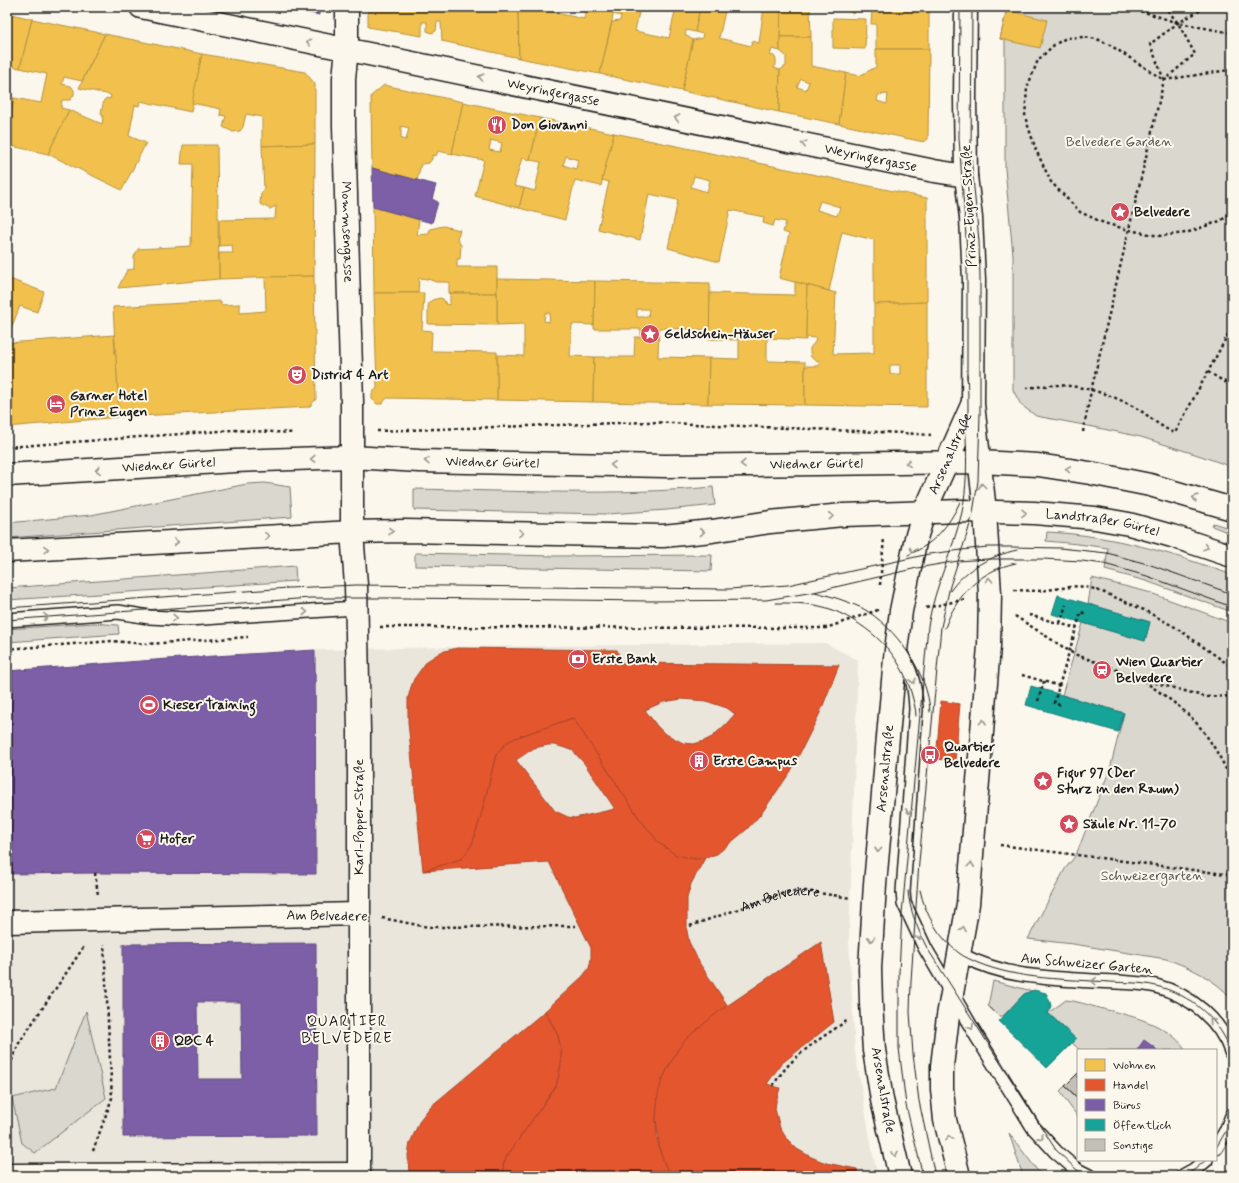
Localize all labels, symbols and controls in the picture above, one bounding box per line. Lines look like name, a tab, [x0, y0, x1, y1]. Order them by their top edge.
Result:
one-way arrow	[306, 38, 312, 46]
one-way arrow	[478, 74, 484, 82]
street label: Weyringergasse	[505, 74, 601, 111]
restaurant icon: Don Giovanni	[486, 114, 508, 136]
one-way arrow	[674, 114, 680, 122]
place label: Don Giovanni	[511, 116, 588, 134]
park label: Belvedere Garden	[1066, 133, 1172, 151]
one-way arrow	[801, 140, 808, 148]
street label: Weyringergasse	[823, 140, 918, 176]
street label: Prinz-Eugen-Straße	[957, 144, 981, 268]
street label: Mommsengasse	[337, 181, 358, 283]
place icon: Belvedere	[1109, 201, 1131, 223]
place label: Belvedere	[1134, 203, 1190, 221]
place icon: Geldschein-Häuser	[639, 323, 661, 345]
place label: Geldschein-Häuser	[664, 325, 776, 343]
theatre icon: District 4 Art	[286, 364, 308, 386]
place label: District 4 Art	[311, 366, 389, 384]
place label: Garner Hotel Prinz Eugen	[70, 387, 148, 422]
hotel icon: Garner Hotel Prinz Eugen	[45, 393, 67, 415]
street label: Arsenalstraße	[924, 410, 976, 497]
street label: Wiedner Gürtel	[122, 453, 216, 477]
street label: Wiedner Gürtel	[445, 453, 539, 472]
one-way arrow	[310, 454, 316, 463]
street label: Wiedner Gürtel	[769, 454, 863, 474]
one-way arrow	[424, 457, 430, 465]
one-way arrow	[905, 459, 911, 467]
one-way arrow	[740, 460, 746, 468]
one-way arrow	[610, 461, 616, 469]
one-way arrow	[95, 465, 101, 474]
one-way arrow	[1065, 465, 1071, 474]
one-way arrow	[978, 483, 987, 489]
one-way arrow	[1191, 494, 1198, 503]
street label: Landstraßer Gürtel	[1045, 505, 1161, 541]
one-way arrow	[1021, 508, 1027, 517]
one-way arrow	[828, 512, 834, 521]
one-way arrow	[388, 527, 394, 535]
one-way arrow	[699, 528, 705, 537]
one-way arrow	[518, 529, 524, 537]
one-way arrow	[264, 532, 270, 541]
one-way arrow	[173, 537, 179, 546]
one-way arrow	[1202, 542, 1209, 550]
one-way arrow	[43, 544, 49, 553]
one-way arrow	[910, 547, 918, 553]
one-way arrow	[985, 577, 994, 583]
one-way arrow	[302, 608, 308, 616]
one-way arrow	[43, 613, 49, 622]
one-way arrow	[172, 614, 178, 623]
bank icon: Erste Bank	[567, 648, 589, 670]
place label: Erste Bank	[592, 650, 657, 668]
place label: Wien Quartier Belvedere	[1115, 653, 1203, 687]
station icon: Wien Quartier Belvedere	[1091, 659, 1113, 681]
one-way arrow	[908, 678, 916, 684]
sports icon: Kieser Training	[138, 694, 160, 716]
place label: Kieser Training	[163, 696, 256, 717]
one-way arrow	[978, 719, 987, 725]
street label: Arsenalstraße	[872, 724, 898, 813]
place label: Quartier Belvedere	[944, 738, 1000, 772]
bus stop icon: Quartier Belvedere	[919, 744, 941, 766]
building icon: Erste Campus	[688, 750, 710, 772]
place label: Erste Campus	[713, 752, 798, 770]
street label: Karl-Popper-Straße	[350, 759, 368, 875]
place label: Figur 97 (Der Sturz in den Raum)	[1057, 764, 1179, 798]
place icon: Figur 97 (Der Sturz in den Raum)	[1032, 770, 1054, 792]
one-way arrow	[904, 808, 913, 814]
place icon: Säule Nr. 11-70	[1058, 813, 1080, 835]
place label: Säule Nr. 11-70	[1083, 815, 1177, 833]
supermarket icon: Hofer	[135, 828, 157, 850]
place label: Hofer	[160, 830, 195, 848]
one-way arrow	[873, 847, 882, 853]
one-way arrow	[966, 862, 975, 868]
park label: Schweizergarten	[1101, 867, 1203, 886]
street label: Am Belvedere	[738, 882, 821, 917]
street label: Am Belvedere	[286, 906, 368, 926]
one-way arrow	[958, 926, 967, 932]
one-way arrow	[914, 933, 922, 940]
one-way arrow	[867, 936, 876, 942]
street label: Am Schweizer Garten	[1020, 949, 1154, 979]
one-way arrow	[1091, 977, 1097, 985]
district label: QUARTIER BELVEDERE	[301, 1012, 393, 1049]
one-way arrow	[1210, 1018, 1217, 1025]
one-way arrow	[967, 1023, 974, 1030]
building icon: QBC 4	[149, 1030, 171, 1052]
place label: QBC 4	[174, 1032, 215, 1050]
street label: Arsenalstraße	[867, 1045, 899, 1135]
legend	[1077, 1049, 1217, 1161]
text: Wohnen	[1113, 1058, 1156, 1074]
text: Handel	[1113, 1078, 1148, 1094]
text: Büros	[1113, 1098, 1142, 1114]
text: Öffentlich	[1113, 1118, 1172, 1134]
one-way arrow	[1037, 1132, 1044, 1140]
one-way arrow	[946, 1135, 954, 1141]
text: Sonstige	[1113, 1138, 1153, 1154]
one-way arrow	[890, 1150, 898, 1157]

